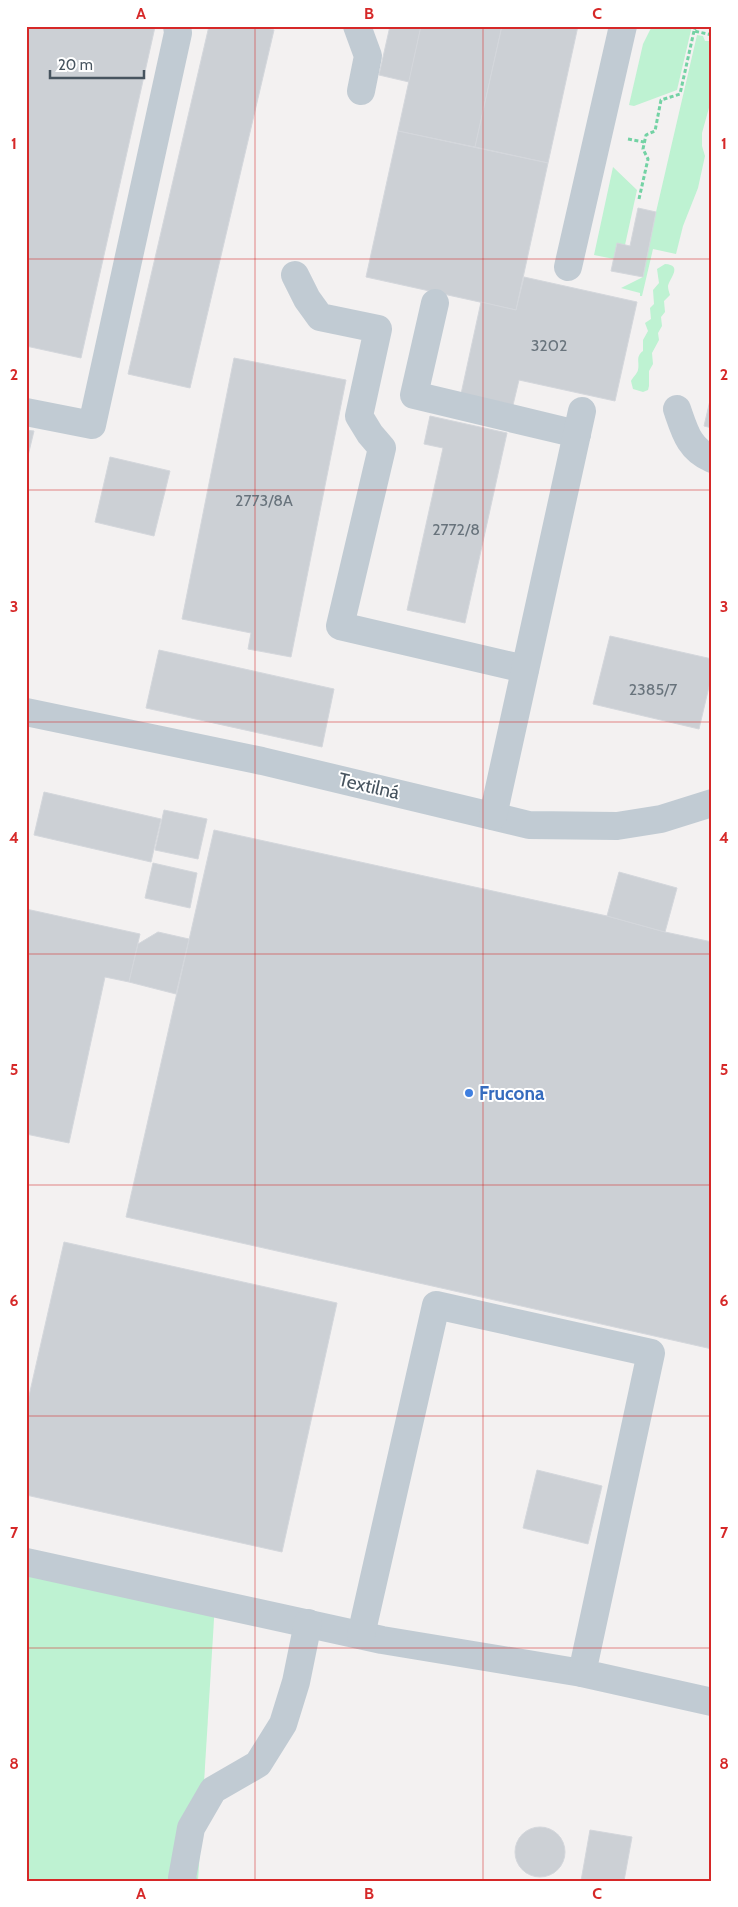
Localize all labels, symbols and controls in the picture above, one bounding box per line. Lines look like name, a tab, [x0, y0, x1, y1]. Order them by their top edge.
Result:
text: A	[136, 4, 146, 23]
text: B	[364, 4, 374, 23]
text: C	[592, 4, 602, 23]
scale bar	[50, 48, 144, 80]
text: 20 m	[58, 56, 93, 74]
text: 1	[11, 134, 17, 153]
text: 1	[721, 134, 727, 153]
house number: 3202	[531, 336, 567, 355]
text: 2	[10, 365, 18, 384]
text: 2	[720, 365, 728, 384]
house number: 2773/8A	[235, 491, 293, 510]
house number: 2772/8	[432, 520, 480, 539]
text: 3	[10, 597, 18, 616]
text: 3	[720, 597, 728, 616]
house number: 2385/7	[629, 680, 677, 699]
street label: Textilná	[336, 768, 402, 804]
text: 4	[9, 828, 19, 847]
text: 4	[719, 828, 729, 847]
text: 5	[10, 1060, 18, 1079]
text: 5	[720, 1060, 728, 1079]
place label: Frucona	[479, 1082, 545, 1105]
marker: Frucona	[463, 1087, 475, 1099]
text: 6	[10, 1291, 19, 1310]
text: 6	[720, 1291, 729, 1310]
text: 7	[10, 1523, 19, 1542]
text: 7	[720, 1523, 729, 1542]
text: 8	[9, 1754, 19, 1773]
text: 8	[719, 1754, 729, 1773]
text: A	[136, 1884, 146, 1903]
text: B	[364, 1884, 374, 1903]
text: C	[592, 1884, 602, 1903]

